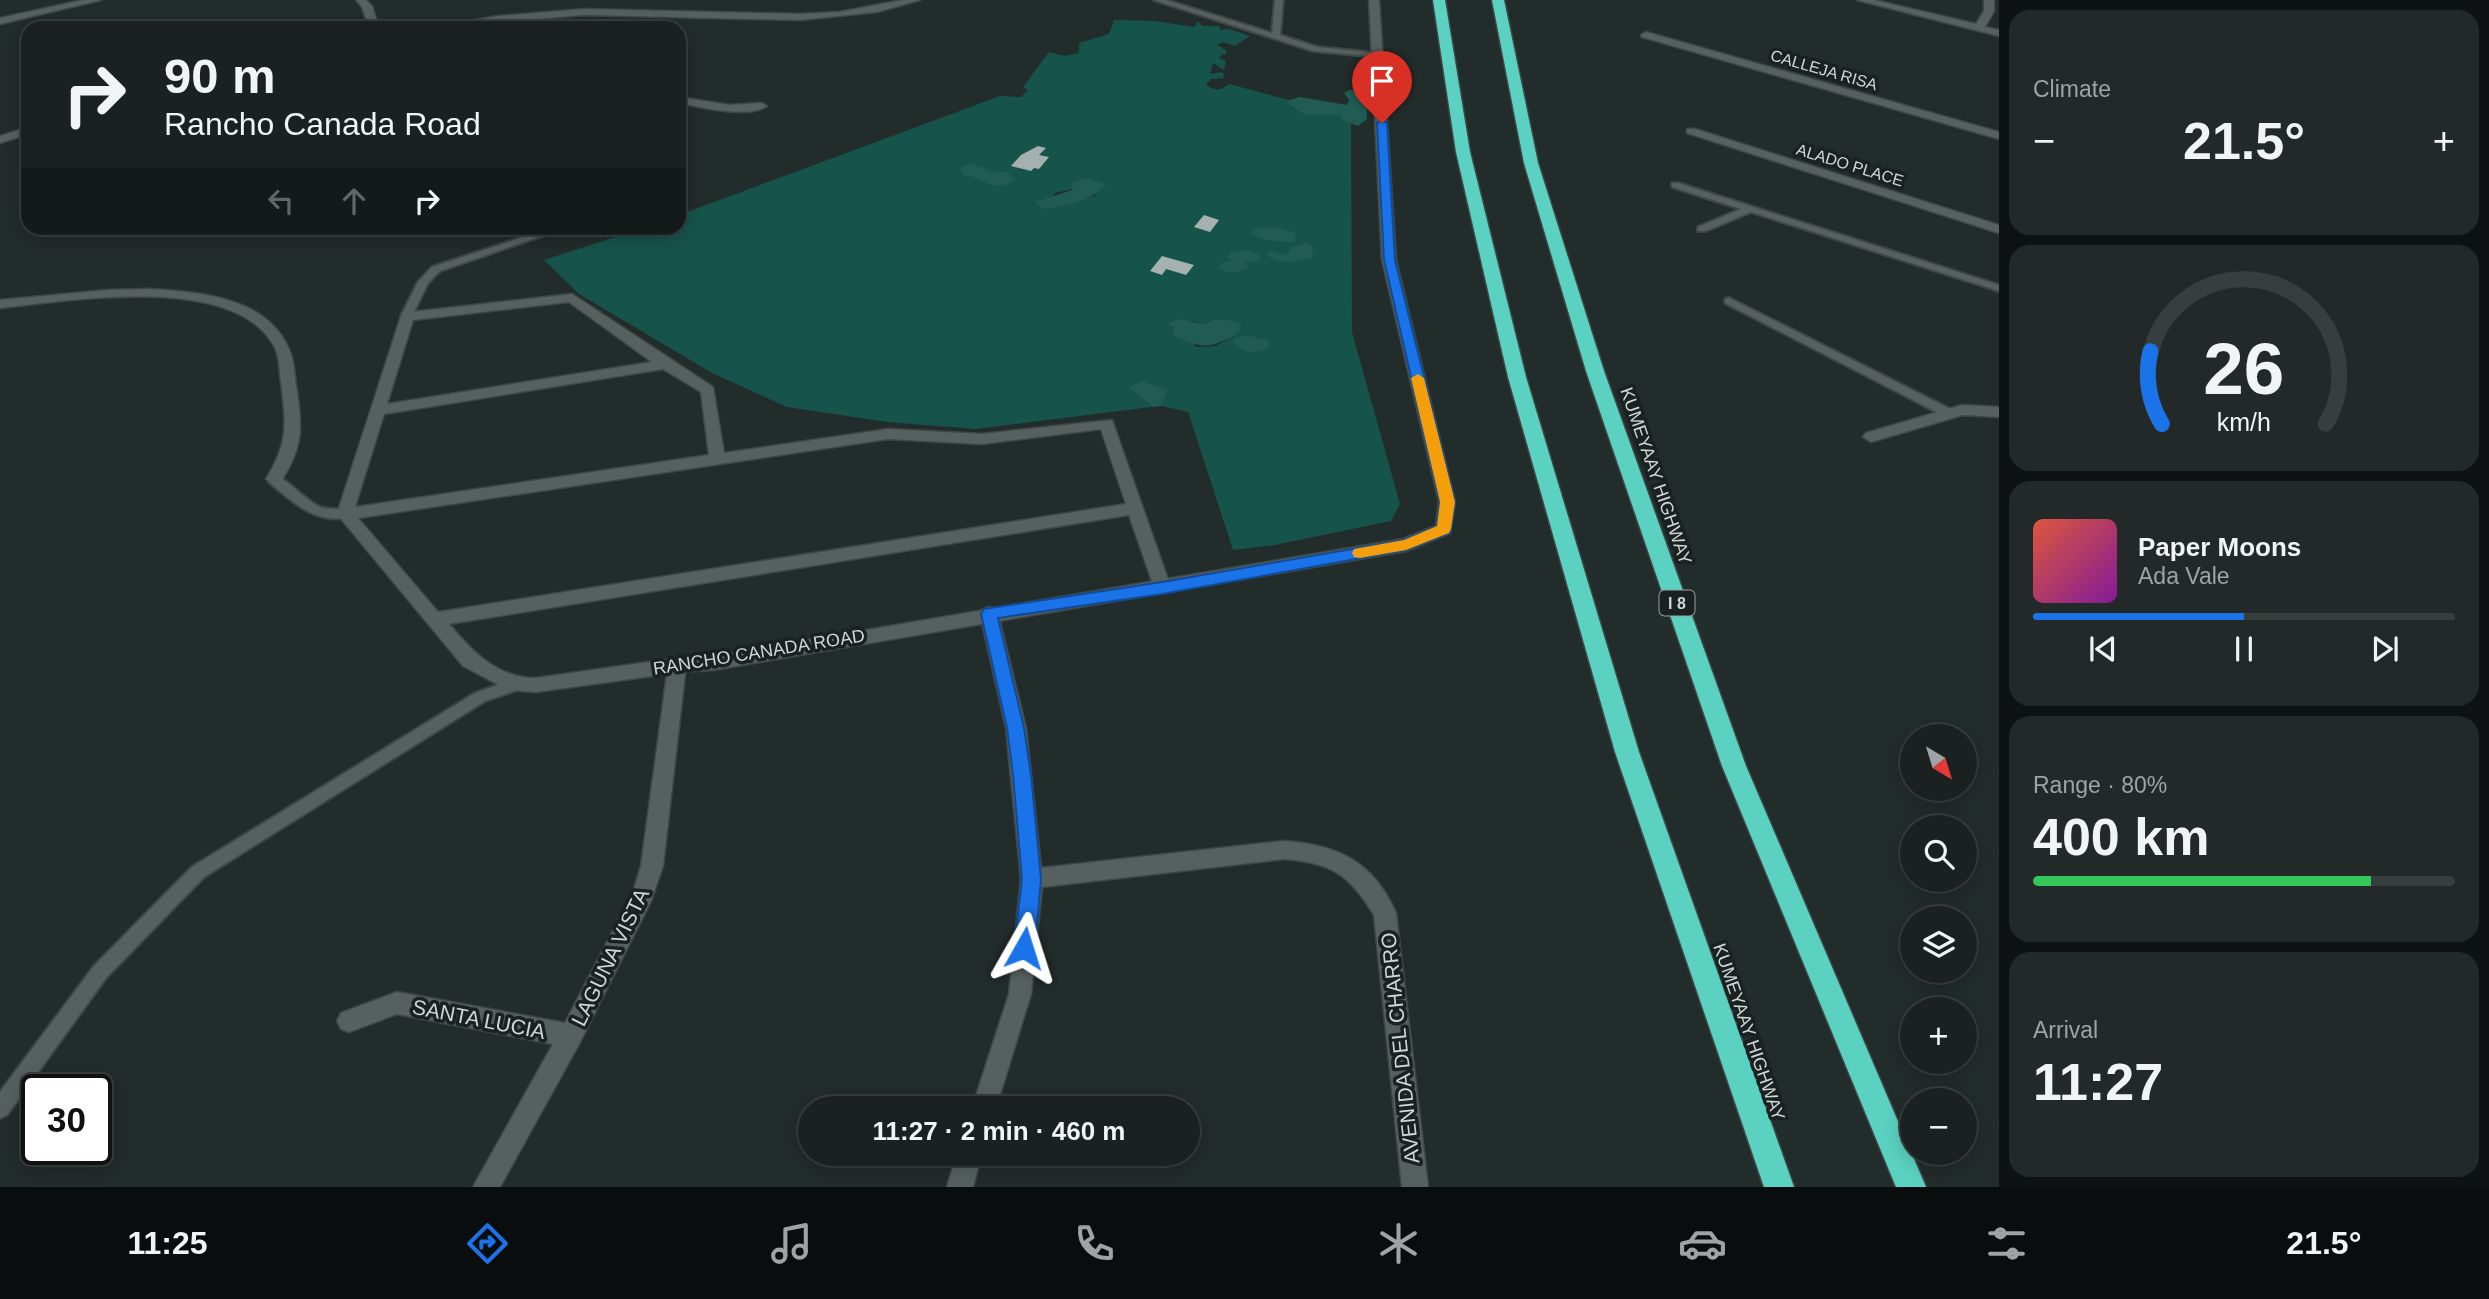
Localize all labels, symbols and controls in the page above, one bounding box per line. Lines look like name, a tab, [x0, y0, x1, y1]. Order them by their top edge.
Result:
street label: CALLEJA RISA	[1769, 47, 1880, 93]
icon: right	[49, 49, 140, 140]
text: 90 m	[164, 49, 276, 103]
pin	[1352, 51, 1412, 123]
icon: arrive	[1363, 62, 1401, 100]
text: Climate	[2033, 76, 2111, 102]
text: Rancho Canada Road	[164, 106, 481, 142]
text: 21.5°	[2183, 112, 2305, 170]
text: −	[2033, 120, 2055, 162]
text: +	[2433, 120, 2455, 162]
street label: ALADO PLACE	[1794, 141, 1906, 189]
icon: left	[262, 182, 300, 220]
icon: ahead	[335, 182, 373, 220]
icon: right	[408, 182, 446, 220]
text: 26	[2204, 329, 2284, 410]
street label: KUMEYAAY HIGHWAY	[1616, 385, 1696, 567]
text: km/h	[2217, 408, 2271, 436]
text: Paper Moons	[2138, 532, 2301, 562]
text: Ada Vale	[2138, 563, 2230, 589]
road number: I 8	[1660, 590, 1694, 616]
street label: RANCHO CANADA ROAD	[652, 625, 866, 679]
icon: previous	[2084, 630, 2122, 668]
icon: pause	[2225, 630, 2263, 668]
icon: next	[2366, 630, 2404, 668]
north arrow	[1900, 724, 1978, 802]
map controls	[1900, 724, 1977, 1165]
text: Range · 80%	[2033, 772, 2167, 798]
text: 400 km	[2033, 808, 2209, 866]
button: search	[1900, 815, 1977, 892]
street label: LAGUNA VISTA	[567, 884, 653, 1030]
button: layers	[1900, 906, 1977, 983]
position arrow	[987, 911, 1061, 985]
street label: AVENIDA DEL CHARRO	[1376, 931, 1424, 1165]
street label: KUMEYAAY HIGHWAY	[1709, 941, 1789, 1123]
street label: SANTA LUCIA	[411, 995, 547, 1043]
button: +	[1900, 997, 1977, 1074]
text: Arrival	[2033, 1017, 2098, 1043]
text: 11:27	[2033, 1053, 2163, 1111]
speed limit sign: 30	[21, 1074, 112, 1165]
button: −	[1900, 1088, 1977, 1165]
text: 11:27 · 2 min · 460 m	[873, 1116, 1125, 1146]
icon: directions	[463, 1219, 512, 1268]
icon: music	[767, 1219, 816, 1268]
icon: phone	[1070, 1219, 1119, 1268]
icon: climate	[1374, 1219, 1423, 1268]
icon: car	[1678, 1219, 1727, 1268]
icon: filters	[1982, 1219, 2031, 1268]
text: 11:25	[127, 1225, 208, 1261]
text: 21.5°	[2286, 1225, 2361, 1261]

